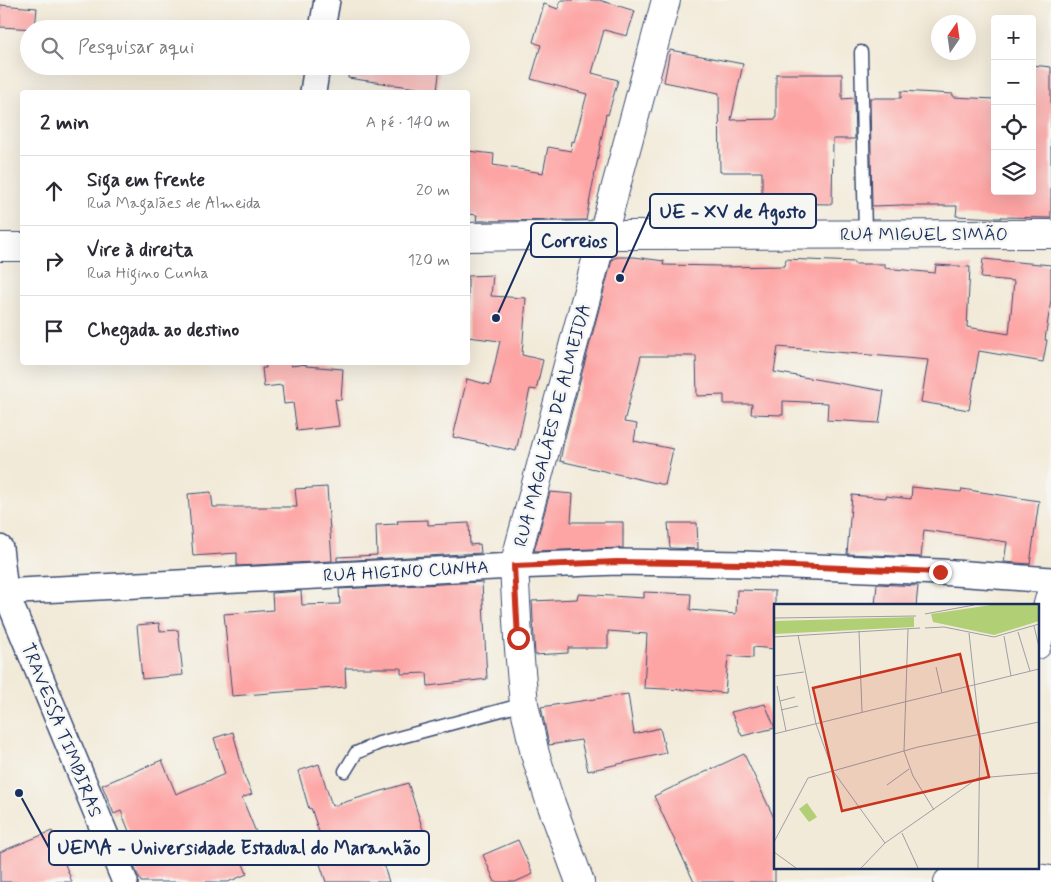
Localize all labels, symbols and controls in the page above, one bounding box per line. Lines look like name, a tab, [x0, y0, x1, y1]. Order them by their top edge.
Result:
north arrow	[931, 15, 976, 60]
map controls	[991, 15, 1036, 195]
button: +	[991, 15, 1036, 60]
search box	[20, 20, 470, 75]
icon: search	[38, 34, 66, 62]
text: Pesquisar aqui	[78, 35, 194, 60]
button: −	[991, 60, 1036, 105]
button: locate	[991, 105, 1036, 150]
text: 2 min	[40, 109, 89, 137]
text: A pé · 140 m	[366, 112, 450, 133]
button: layers	[991, 150, 1036, 195]
text: Siga em frente	[87, 168, 205, 193]
icon: ahead	[40, 177, 68, 205]
text: 20 m	[416, 180, 450, 201]
text: Rua Magalães de Almeida	[87, 193, 261, 214]
callout: UE - XV de Agosto	[650, 194, 816, 228]
text: UE - XV de Agosto	[660, 200, 806, 226]
callout: Correios	[531, 223, 617, 257]
street label: RUA MIGUEL SIMÃO	[840, 223, 1008, 247]
text: Correios	[541, 229, 608, 254]
text: Vire à direita	[87, 238, 193, 263]
icon: right	[40, 247, 68, 275]
text: 120 m	[408, 250, 450, 271]
text: Rua Higino Cunha	[87, 263, 209, 284]
street label: RUA MAGALÃES DE ALMEIDA	[509, 301, 597, 549]
icon: arrive	[40, 317, 68, 345]
text: Chegada ao destino	[87, 318, 239, 343]
street label: RUA HIGINO CUNHA	[323, 556, 489, 588]
route end	[929, 561, 952, 584]
inset map	[774, 604, 1038, 870]
route start	[507, 627, 530, 650]
street label: TRAVESSA TIMBIRAS	[15, 640, 107, 821]
callout: UEMA - Universidade Estadual do Maranhão	[49, 831, 429, 865]
text: UEMA - Universidade Estadual do Maranhão	[57, 836, 421, 861]

